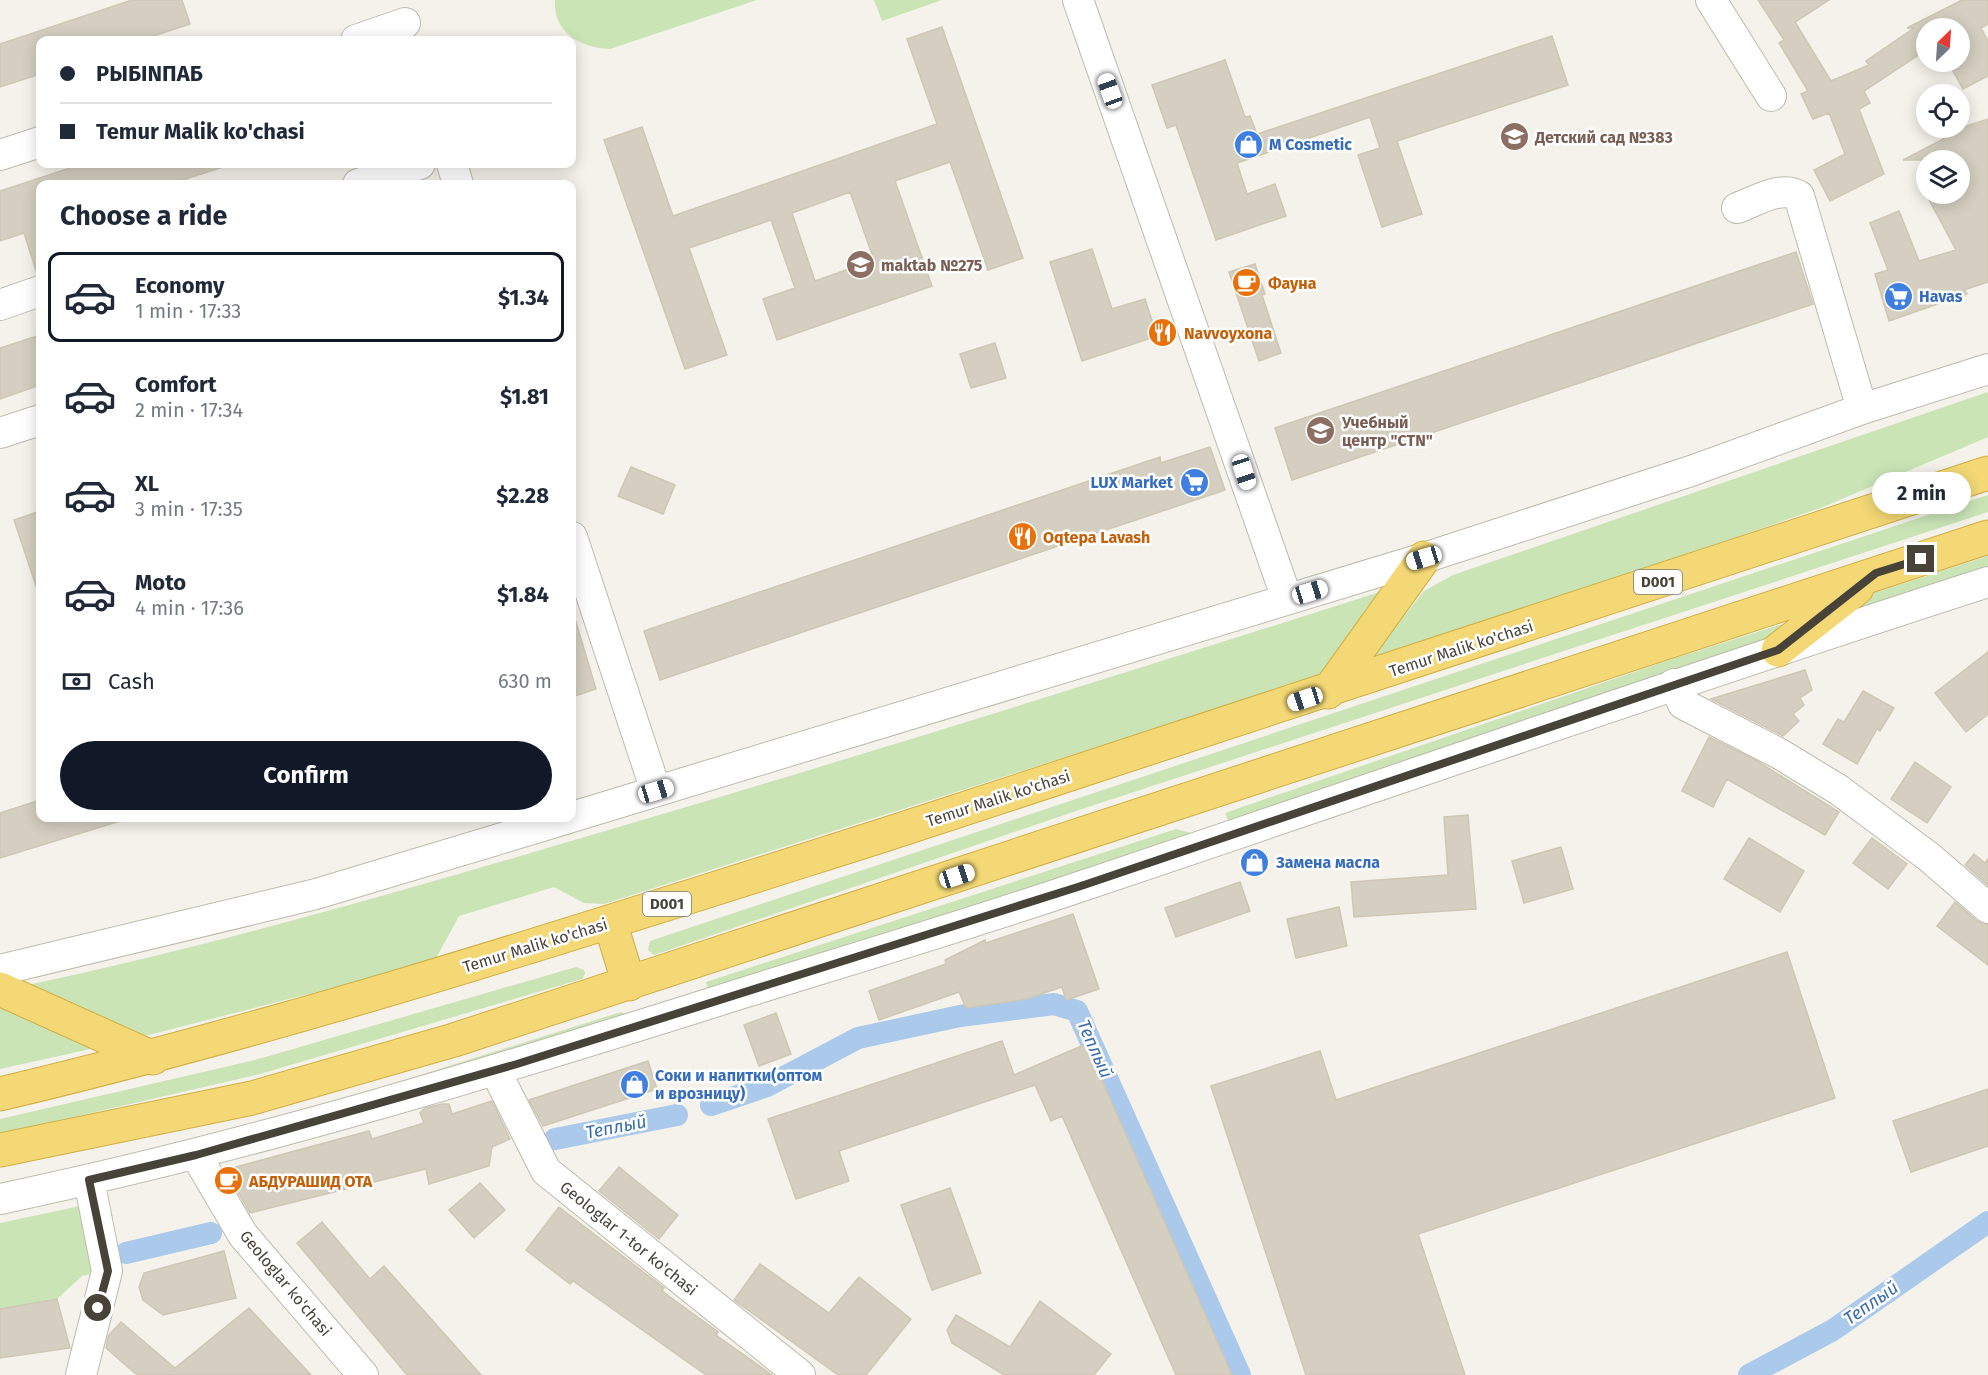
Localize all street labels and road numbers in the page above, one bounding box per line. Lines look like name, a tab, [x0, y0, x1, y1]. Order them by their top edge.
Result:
road number: D001	[1634, 570, 1682, 594]
street label: Temur Malik ko'chasi	[1387, 616, 1536, 681]
street label: Temur Malik ko'chasi	[924, 766, 1073, 831]
road number: D001	[643, 892, 691, 916]
street label: Temur Malik ko'chasi	[460, 914, 610, 977]
street label: Geologlar 1-tor ko'chasi	[556, 1177, 701, 1300]
street label: Geologlar ko'chasi	[236, 1227, 335, 1340]

